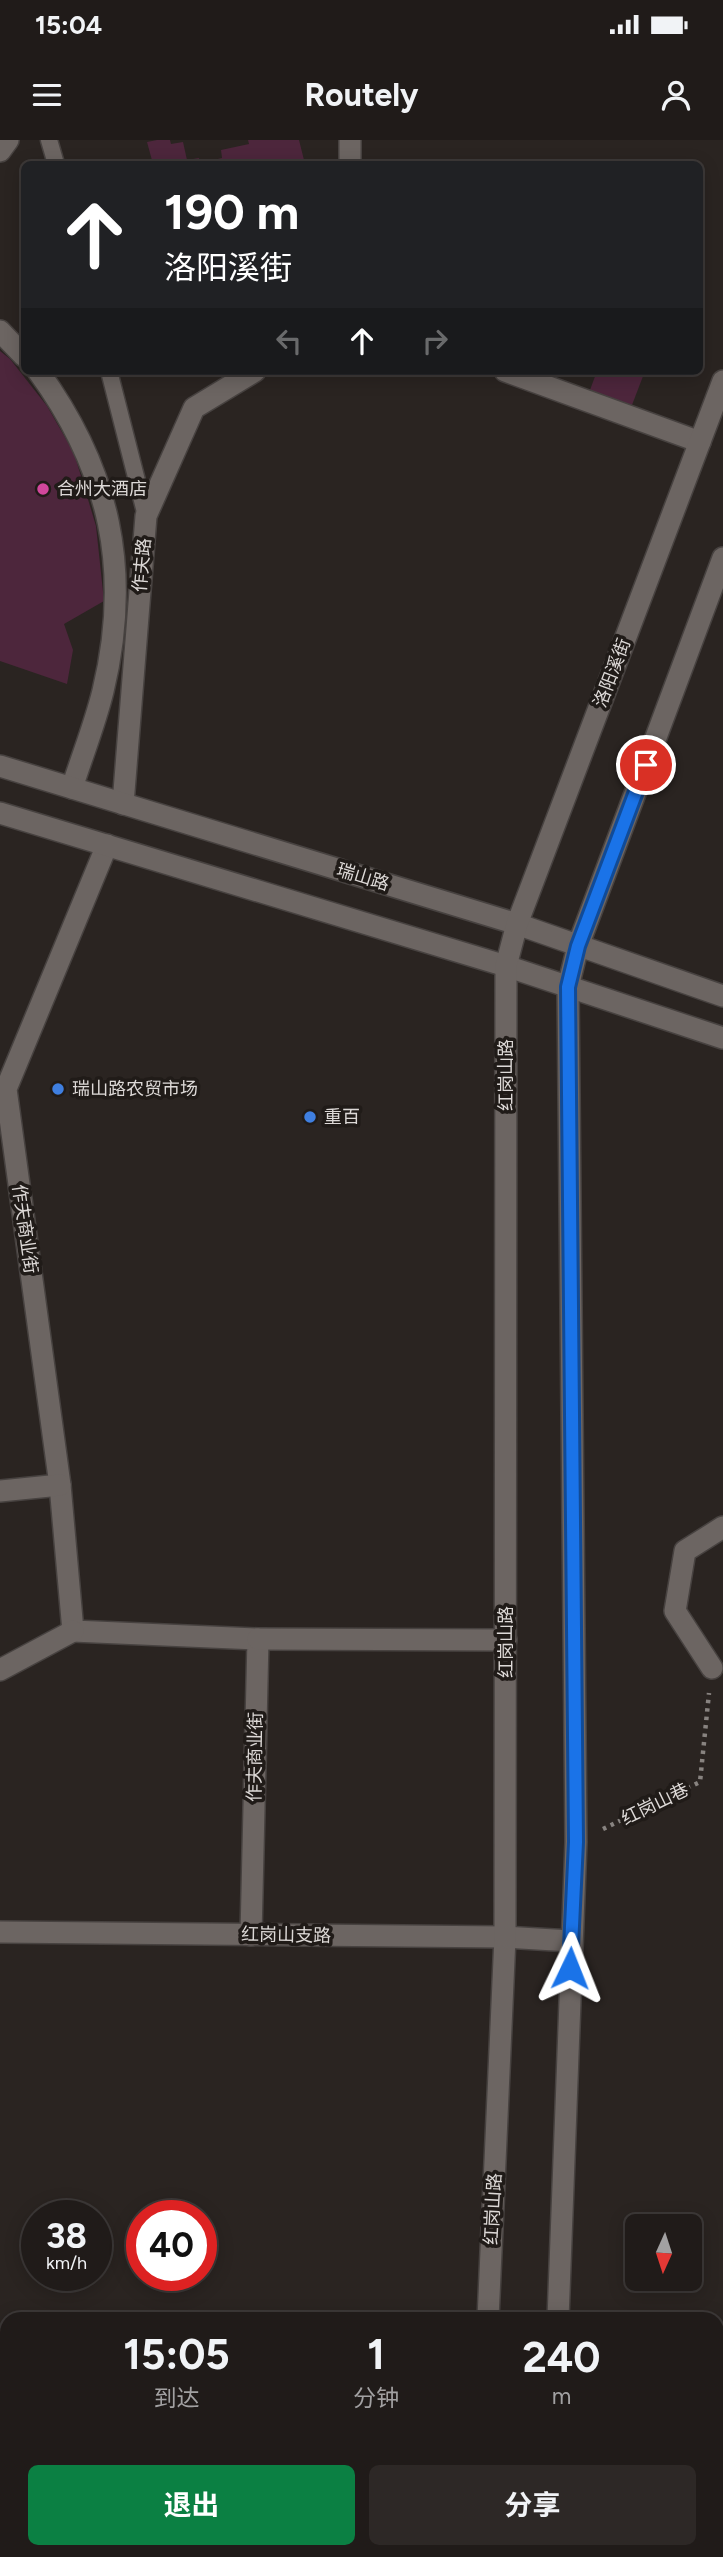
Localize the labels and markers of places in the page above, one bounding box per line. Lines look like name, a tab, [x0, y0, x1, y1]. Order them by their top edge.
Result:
place label: 合州大酒店	[57, 478, 147, 500]
marker: 合州大酒店	[35, 481, 51, 497]
pin	[616, 735, 676, 795]
place label: 瑞山路农贸市场	[72, 1078, 198, 1100]
marker: 瑞山路农贸市场	[50, 1081, 66, 1097]
place label: 重百	[324, 1106, 360, 1128]
marker: 重百	[302, 1109, 318, 1125]

